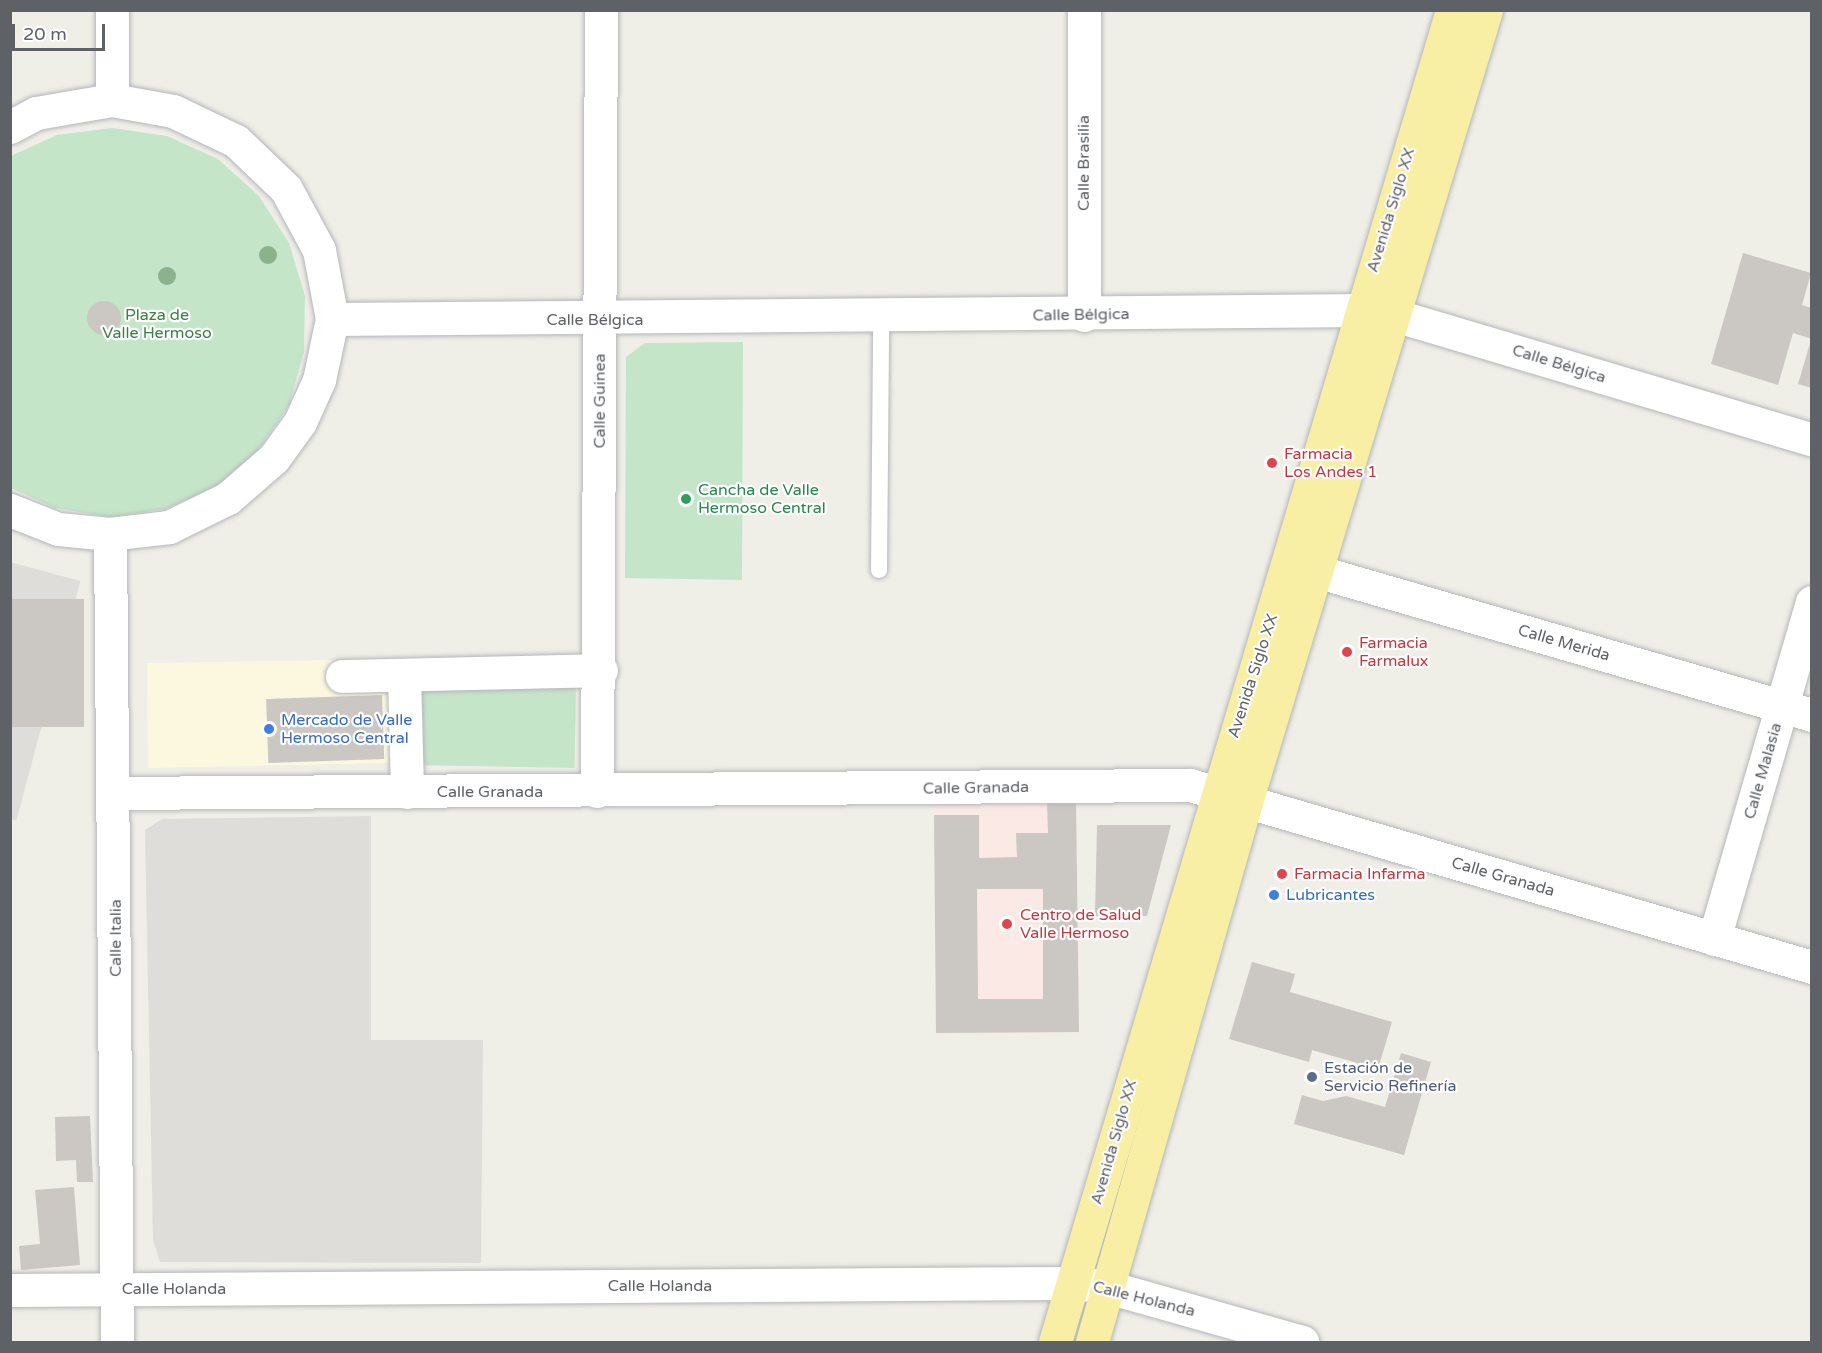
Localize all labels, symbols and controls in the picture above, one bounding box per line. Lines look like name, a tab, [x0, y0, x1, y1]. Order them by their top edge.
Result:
scale bar	[15, 12, 108, 50]
text: 20 m	[23, 23, 67, 45]
street label: Calle Brasilia	[1074, 115, 1094, 211]
street label: Avenida Siglo XX	[1363, 145, 1419, 275]
park label: Plaza de Valle Hermoso	[102, 305, 212, 343]
street label: Calle Bélgica	[1032, 305, 1130, 325]
street label: Calle Bélgica	[547, 310, 643, 330]
street label: Calle Bélgica	[1510, 341, 1608, 387]
street label: Calle Guinea	[590, 354, 610, 448]
place label: Farmacia Los Andes 1	[1284, 444, 1377, 482]
marker: Farmacia Los Andes 1	[1265, 456, 1279, 470]
place label: Cancha de Valle Hermoso Central	[698, 480, 826, 518]
marker: Cancha de Valle Hermoso Central	[679, 492, 693, 506]
street label: Avenida Siglo XX	[1224, 612, 1282, 740]
street label: Calle Merida	[1516, 621, 1612, 665]
place label: Farmacia Farmalux	[1359, 633, 1428, 671]
marker: Farmacia Farmalux	[1340, 645, 1354, 659]
place label: Mercado de Valle Hermoso Central	[281, 710, 412, 748]
street label: Calle Malasia	[1740, 721, 1786, 821]
marker: Mercado de Valle Hermoso Central	[262, 722, 276, 736]
street label: Calle Granada	[923, 777, 1029, 799]
street label: Calle Granada	[437, 782, 543, 802]
street label: Calle Granada	[1449, 853, 1557, 901]
place label: Farmacia Infarma	[1294, 864, 1426, 884]
marker: Farmacia Infarma	[1275, 867, 1289, 881]
place label: Lubricantes	[1286, 885, 1375, 905]
marker: Lubricantes	[1267, 888, 1281, 902]
street label: Calle Italia	[106, 899, 126, 977]
place label: Centro de Salud Valle Hermoso	[1020, 905, 1141, 943]
marker: Centro de Salud Valle Hermoso	[998, 915, 1016, 933]
place label: Estación de Servicio Refinería	[1324, 1058, 1456, 1096]
marker: Estación de Servicio Refinería	[1305, 1070, 1319, 1084]
street label: Avenida Siglo XX	[1087, 1077, 1141, 1207]
street label: Calle Holanda	[608, 1276, 712, 1296]
street label: Calle Holanda	[1091, 1277, 1197, 1321]
street label: Calle Holanda	[122, 1279, 226, 1299]

